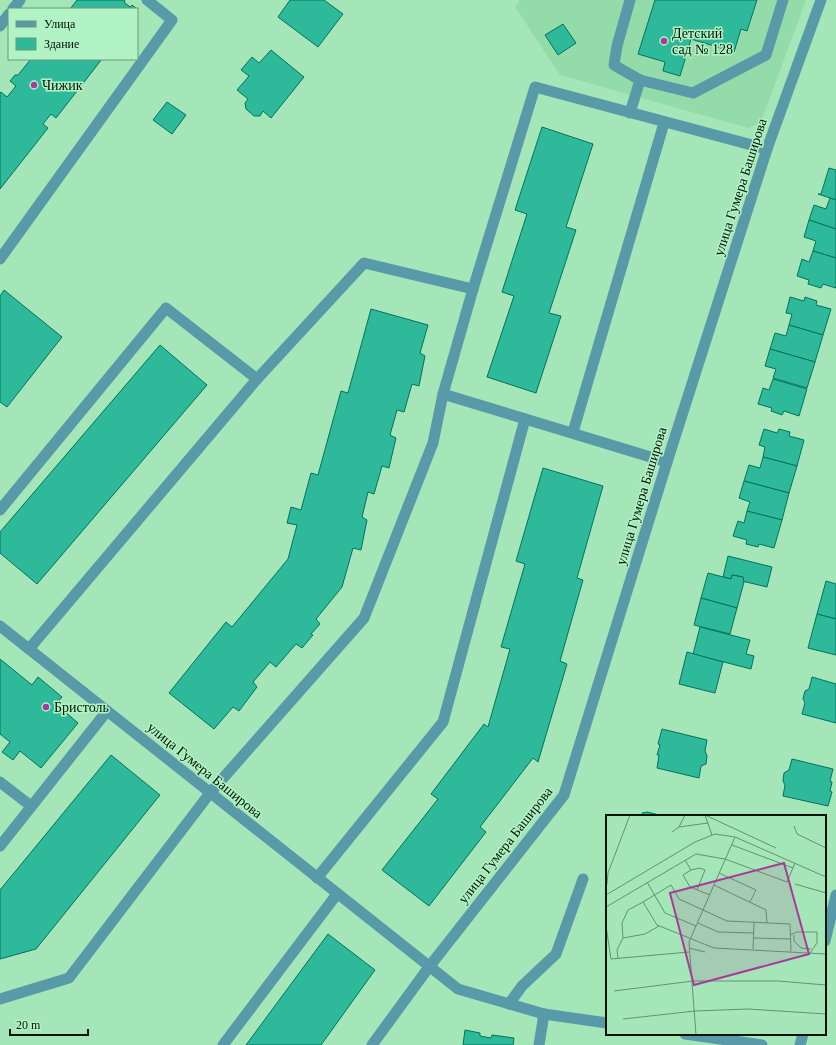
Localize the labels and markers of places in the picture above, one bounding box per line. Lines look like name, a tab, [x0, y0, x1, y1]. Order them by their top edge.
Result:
place label: Детский сад № 128	[672, 26, 733, 57]
marker: Детский сад № 128	[659, 36, 669, 46]
place label: Чижик	[42, 78, 83, 93]
marker: Чижик	[29, 80, 39, 90]
place label: Бристоль	[54, 700, 109, 715]
marker: Бристоль	[41, 702, 51, 712]

